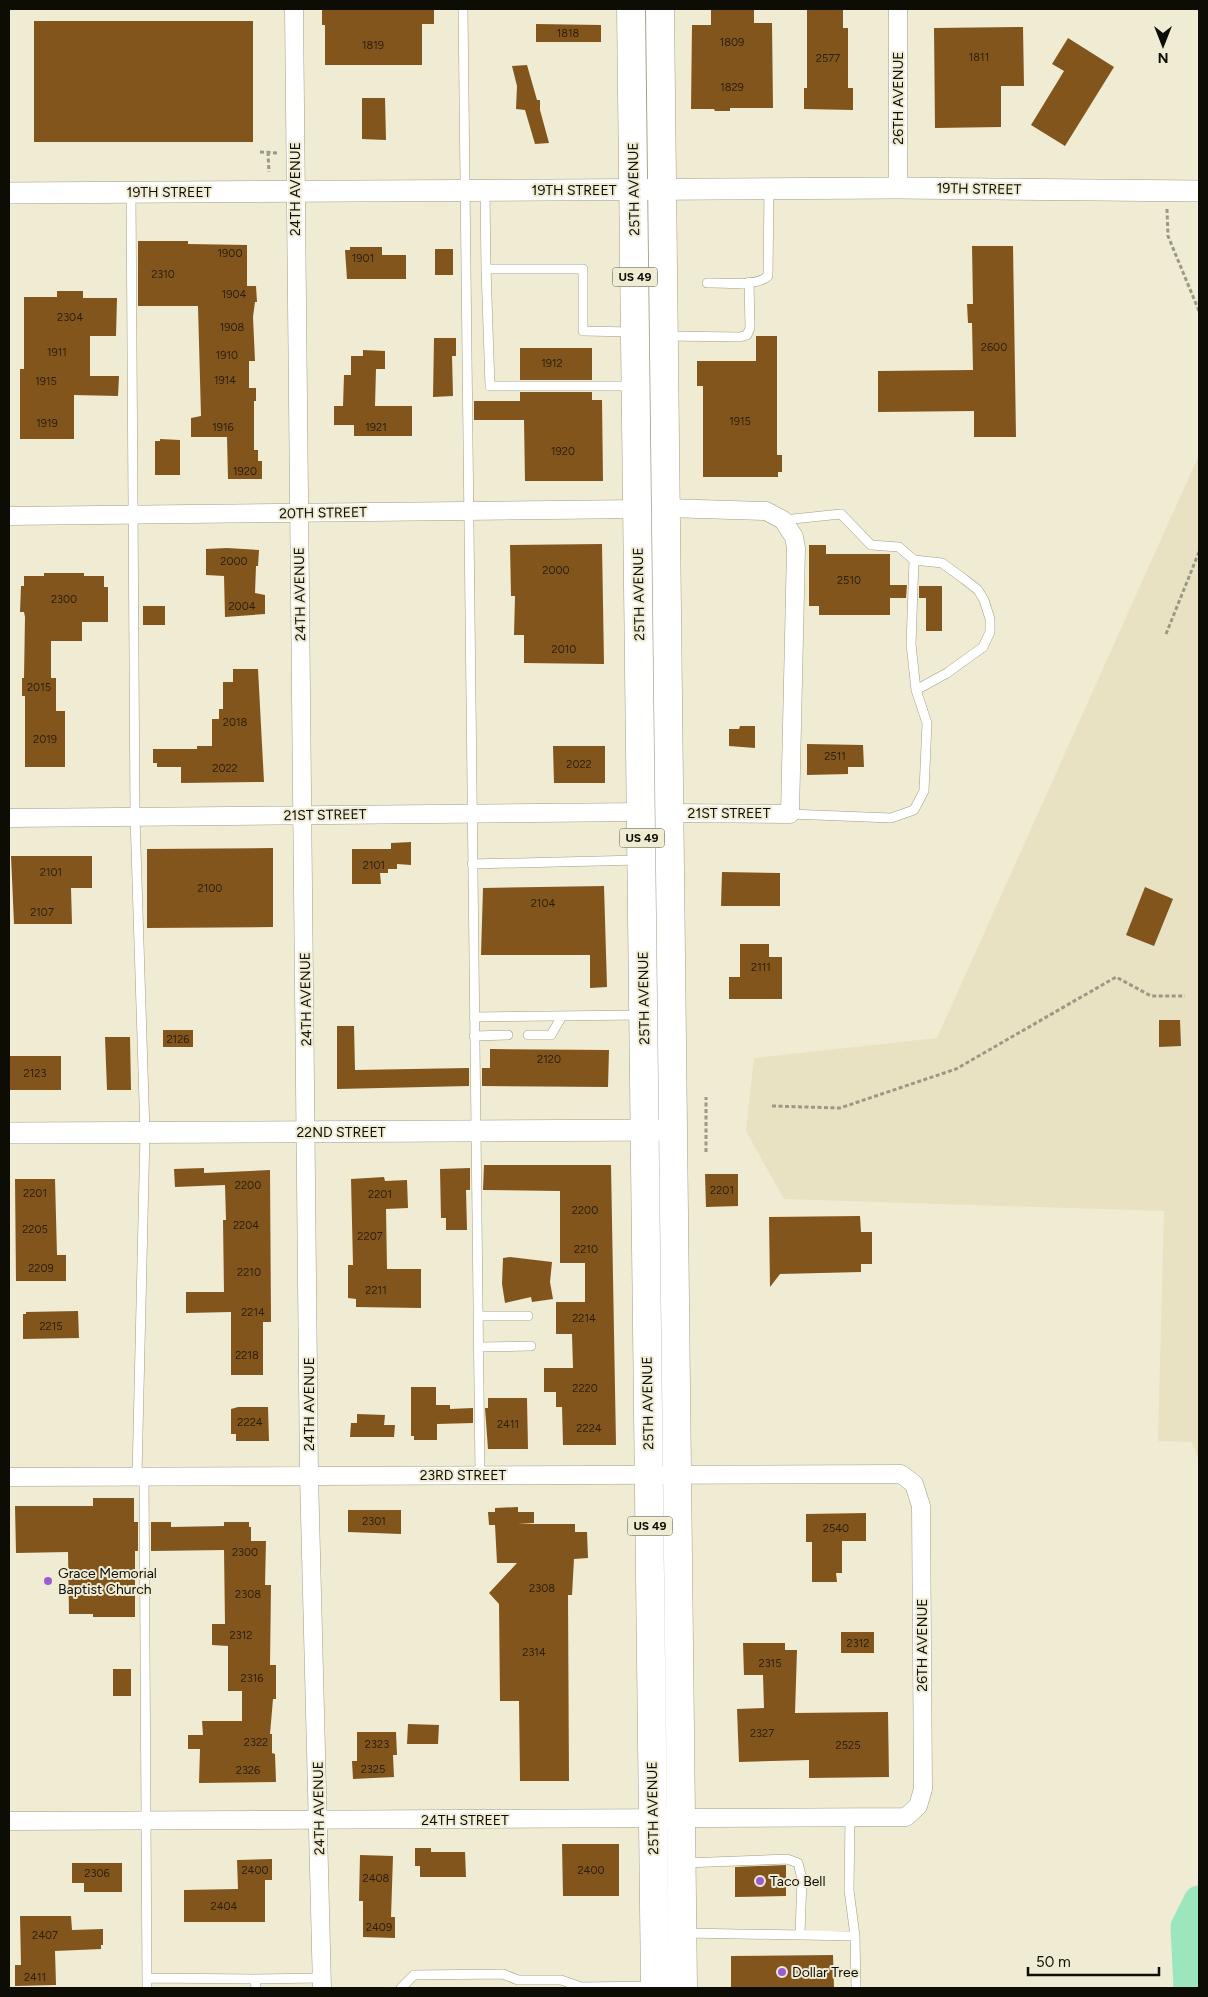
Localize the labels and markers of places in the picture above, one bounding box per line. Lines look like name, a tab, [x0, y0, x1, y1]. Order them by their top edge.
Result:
place label: Grace Memorial Baptist Church	[58, 1565, 157, 1598]
marker: Grace Memorial Baptist Church	[42, 1575, 54, 1587]
place label: Taco Bell	[770, 1873, 826, 1890]
marker: Taco Bell	[754, 1875, 766, 1887]
place label: Dollar Tree	[792, 1964, 859, 1981]
marker: Dollar Tree	[776, 1966, 788, 1978]

